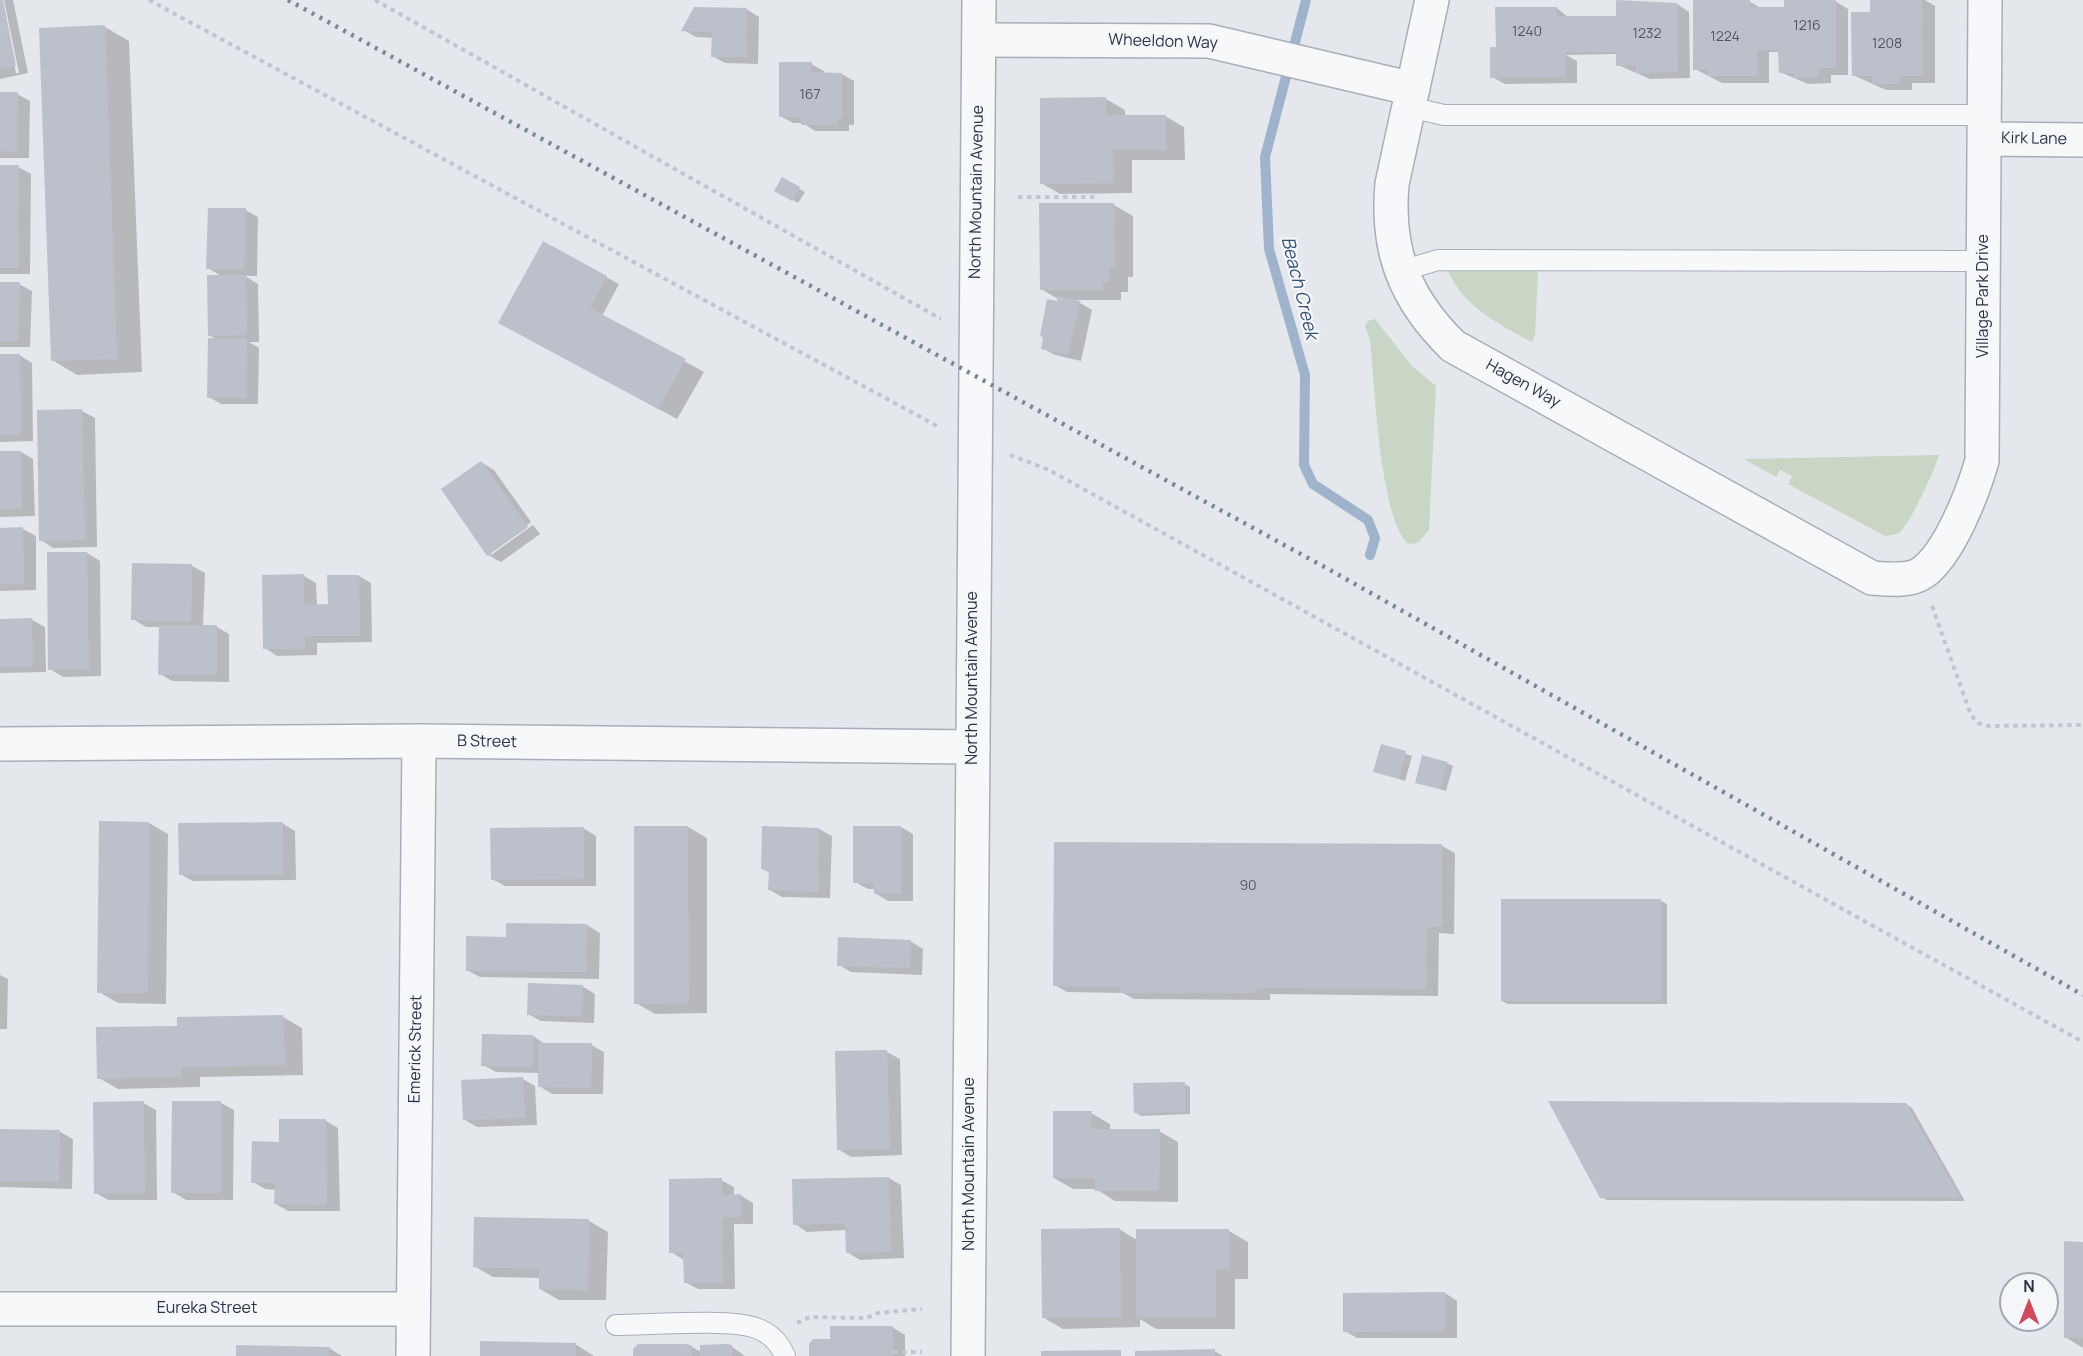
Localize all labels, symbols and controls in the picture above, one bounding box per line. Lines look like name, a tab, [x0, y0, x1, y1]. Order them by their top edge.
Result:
house number: 1216	[1793, 18, 1821, 34]
house number: 1240	[1512, 24, 1542, 40]
house number: 1232	[1632, 26, 1662, 42]
house number: 1224	[1710, 29, 1740, 45]
street label: Wheeldon Way	[1108, 30, 1218, 54]
house number: 1208	[1872, 36, 1902, 52]
house number: 167	[799, 87, 821, 103]
street label: North Mountain Avenue	[966, 105, 988, 279]
street label: Kirk Lane	[2001, 129, 2067, 149]
street label: Village Park Drive	[1974, 234, 1994, 358]
water label: Beach Creek	[1276, 235, 1322, 341]
street label: Hagen Way	[1482, 356, 1564, 412]
street label: North Mountain Avenue	[963, 591, 983, 765]
street label: B Street	[457, 732, 517, 752]
house number: 90	[1239, 878, 1257, 894]
street label: Emerick Street	[405, 995, 427, 1103]
street label: North Mountain Avenue	[960, 1077, 980, 1251]
north arrow	[1999, 1272, 2059, 1332]
text: N	[2023, 1275, 2035, 1297]
street label: Eureka Street	[157, 1299, 257, 1319]

